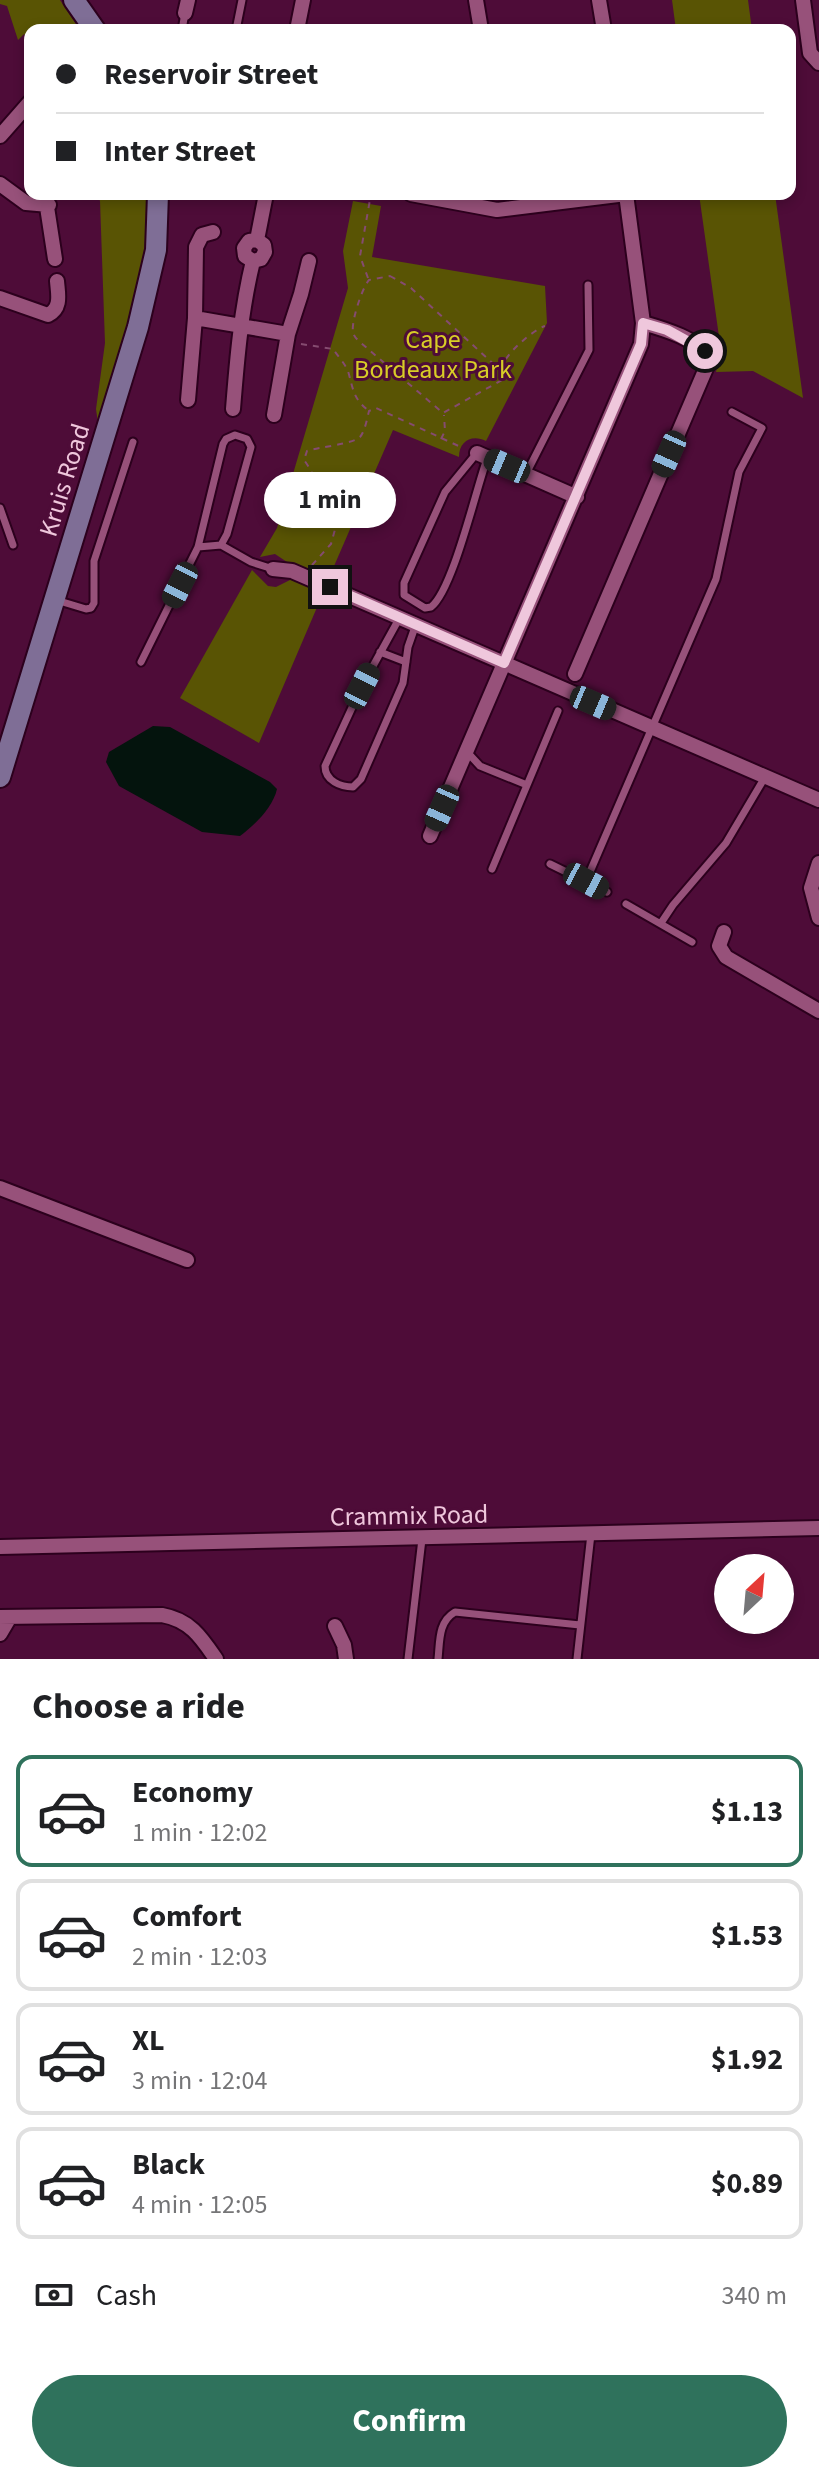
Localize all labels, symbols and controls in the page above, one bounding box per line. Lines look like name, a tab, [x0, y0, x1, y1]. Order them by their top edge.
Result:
text: Reservoir Street	[104, 53, 318, 96]
text: Inter Street	[104, 130, 256, 173]
park label: Cape Bordeaux Park	[354, 321, 512, 388]
route start	[687, 333, 723, 369]
street label: Kruis Road	[30, 419, 99, 541]
car	[648, 427, 690, 481]
car	[480, 446, 534, 486]
callout: 1 min	[264, 471, 396, 527]
text: 1 min	[298, 481, 362, 518]
car	[158, 558, 202, 612]
route end	[312, 569, 348, 605]
car	[340, 659, 384, 713]
car	[566, 683, 620, 723]
car	[421, 781, 463, 835]
car	[559, 859, 613, 903]
street label: Crammix Road	[329, 1496, 489, 1535]
north arrow	[714, 1554, 794, 1634]
map controls	[714, 1554, 794, 1634]
text: Choose a ride	[32, 1681, 245, 1732]
text: Economy	[132, 1771, 253, 1814]
icon: car	[36, 1775, 108, 1847]
text: $1.13	[711, 1790, 783, 1833]
text: 1 min · 12:02	[132, 1814, 267, 1851]
text: Comfort	[132, 1895, 242, 1938]
icon: car	[36, 1899, 108, 1971]
text: $1.53	[711, 1914, 783, 1957]
text: 2 min · 12:03	[132, 1938, 267, 1975]
text: XL	[132, 2019, 165, 2062]
icon: car	[36, 2023, 108, 2095]
text: $1.92	[711, 2038, 783, 2081]
text: 3 min · 12:04	[132, 2062, 267, 2099]
text: Black	[132, 2143, 205, 2186]
icon: car	[36, 2147, 108, 2219]
text: $0.89	[711, 2162, 783, 2205]
text: 4 min · 12:05	[132, 2186, 267, 2223]
icon: cash	[32, 2273, 76, 2317]
text: Cash	[96, 2274, 157, 2317]
text: 340 m	[721, 2277, 787, 2314]
button: Confirm	[32, 2375, 787, 2467]

